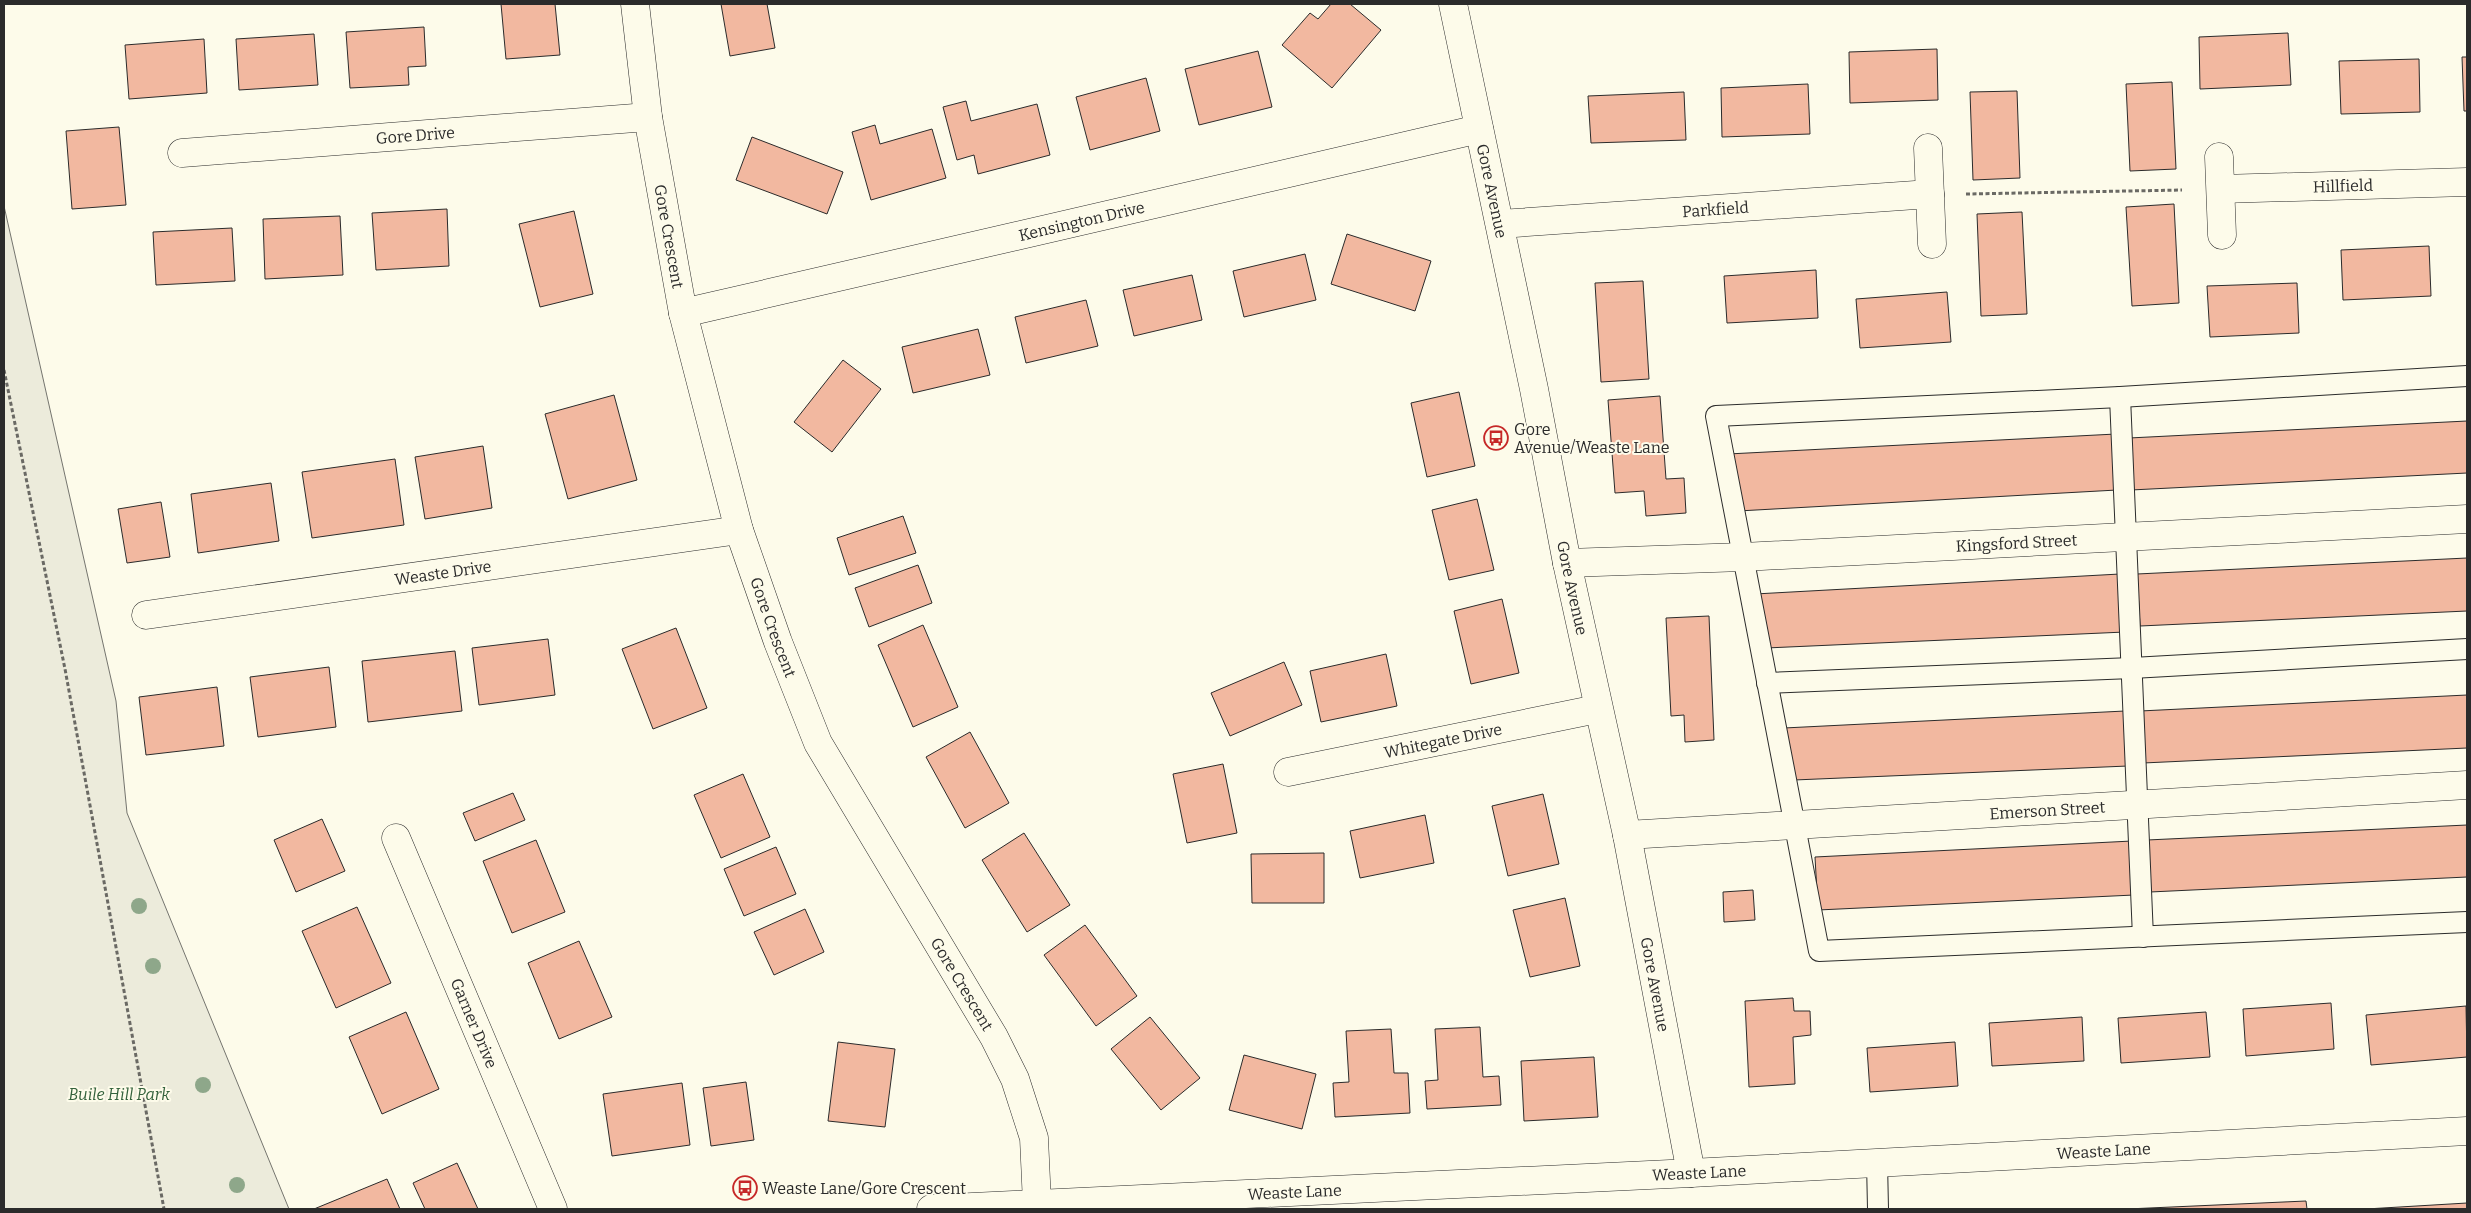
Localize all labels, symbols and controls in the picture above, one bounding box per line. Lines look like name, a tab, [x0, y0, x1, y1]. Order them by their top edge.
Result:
street label: Gore Drive	[375, 123, 456, 148]
street label: Gore Avenue	[1473, 142, 1511, 240]
street label: Hillfield	[2313, 176, 2374, 196]
street label: Gore Crescent	[650, 183, 687, 290]
street label: Kensington Drive	[1017, 198, 1146, 245]
street label: Parkfield	[1681, 198, 1750, 221]
place label: Gore Avenue/Weaste Lane	[1514, 420, 1670, 457]
bus stop icon: Gore Avenue/Weaste Lane	[1483, 425, 1509, 451]
street label: Kingsford Street	[1955, 530, 2078, 556]
street label: Gore Avenue	[1553, 539, 1592, 637]
street label: Weaste Drive	[393, 557, 493, 589]
street label: Gore Crescent	[746, 575, 800, 680]
street label: Whitegate Drive	[1382, 720, 1504, 762]
street label: Emerson Street	[1989, 798, 2106, 823]
street label: Gore Crescent	[927, 934, 997, 1034]
street label: Gore Avenue	[1637, 935, 1673, 1033]
street label: Garner Drive	[446, 975, 501, 1071]
park label: Buile Hill Park	[68, 1085, 170, 1104]
street label: Weaste Lane	[2056, 1139, 2151, 1163]
street label: Weaste Lane	[1652, 1161, 1747, 1185]
bus stop icon: Weaste Lane/Gore Crescent	[732, 1175, 758, 1201]
place label: Weaste Lane/Gore Crescent	[762, 1179, 966, 1198]
street label: Weaste Lane	[1247, 1181, 1342, 1204]

